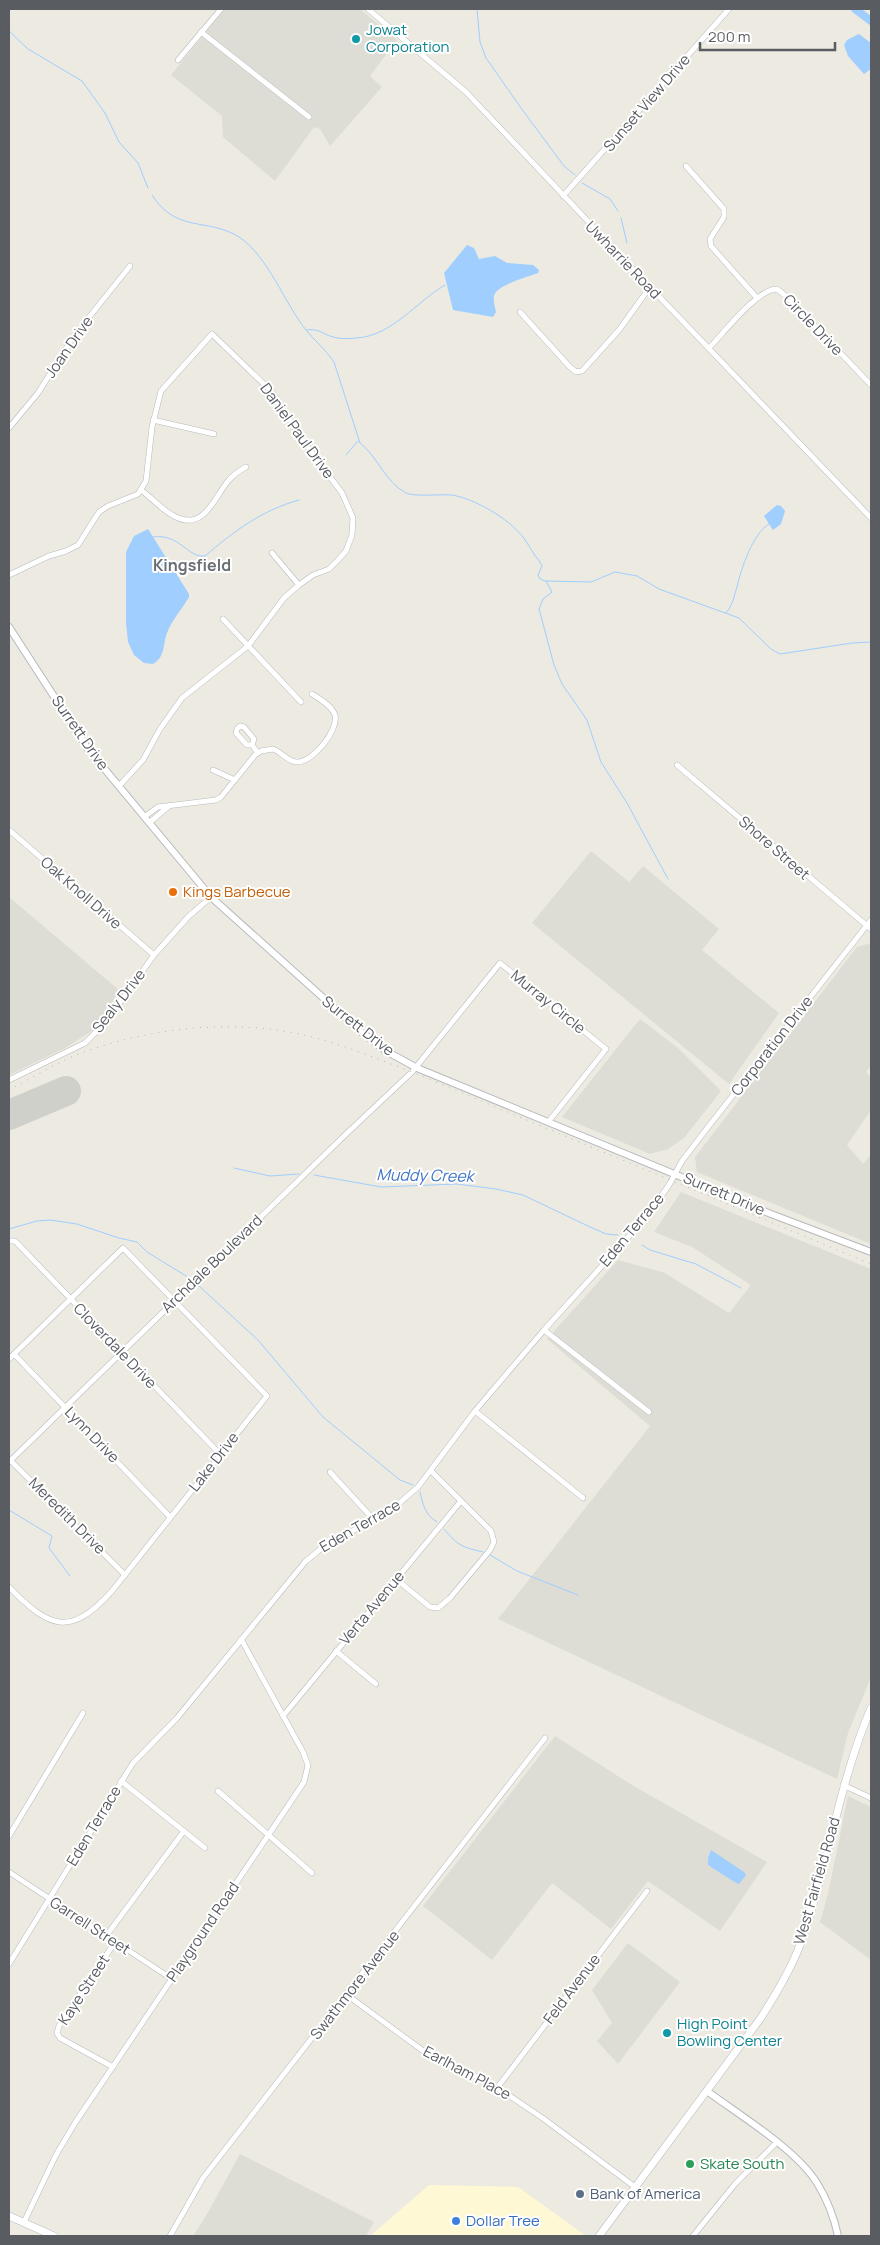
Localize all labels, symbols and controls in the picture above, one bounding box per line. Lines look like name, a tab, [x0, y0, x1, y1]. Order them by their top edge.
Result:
place label: Jowat Corporation	[366, 19, 450, 57]
scale bar	[700, 20, 835, 52]
text: 200 m	[708, 26, 751, 47]
marker: Jowat Corporation	[350, 33, 362, 45]
street label: Sunset View Drive	[598, 49, 695, 156]
street label: Uwharrie Road	[581, 216, 666, 303]
street label: Circle Drive	[779, 289, 848, 360]
street label: Joan Drive	[40, 311, 98, 382]
street label: Daniel Paul Drive	[256, 379, 339, 483]
district label: Kingsfield	[153, 554, 231, 576]
street label: Surrett Drive	[47, 691, 114, 774]
street label: Shore Street	[734, 811, 814, 884]
street label: Oak Knoll Drive	[36, 851, 127, 934]
place label: Kings Barbecue	[183, 881, 291, 902]
marker: Kings Barbecue	[167, 886, 179, 898]
street label: Sealy Drive	[87, 964, 150, 1037]
street label: Murray Circle	[506, 965, 590, 1038]
street label: Surrett Drive	[318, 991, 399, 1061]
street label: Corporation Drive	[726, 991, 817, 1100]
water label: Muddy Creek	[376, 1163, 476, 1187]
street label: Surrett Drive	[680, 1167, 768, 1220]
street label: Eden Terrace	[595, 1188, 669, 1271]
street label: Archdale Boulevard	[157, 1210, 267, 1317]
street label: Cloverdale Drive	[69, 1298, 162, 1393]
street label: Lynn Drive	[60, 1402, 125, 1468]
street label: Lake Drive	[184, 1427, 244, 1496]
street label: Meredith Drive	[24, 1473, 111, 1559]
street label: Eden Terrace	[315, 1494, 404, 1557]
street label: Verta Avenue	[334, 1566, 409, 1649]
street label: Eden Terrace	[61, 1782, 126, 1870]
street label: West Fairfield Road	[788, 1815, 845, 1947]
street label: Playground Road	[161, 1878, 244, 1986]
street label: Garrell Street	[46, 1892, 135, 1960]
street label: Swathmore Avenue	[305, 1925, 404, 2044]
street label: Feld Avenue	[538, 1949, 605, 2028]
street label: Kaye Street	[53, 1950, 114, 2029]
place label: High Point Bowling Center	[677, 2013, 783, 2051]
marker: High Point Bowling Center	[661, 2027, 673, 2039]
street label: Earlham Place	[420, 2041, 515, 2105]
place label: Skate South	[700, 2153, 785, 2174]
marker: Skate South	[684, 2158, 696, 2170]
place label: Bank of America	[590, 2183, 701, 2204]
marker: Bank of America	[574, 2188, 586, 2200]
place label: Dollar Tree	[466, 2210, 540, 2231]
marker: Dollar Tree	[450, 2215, 462, 2227]

